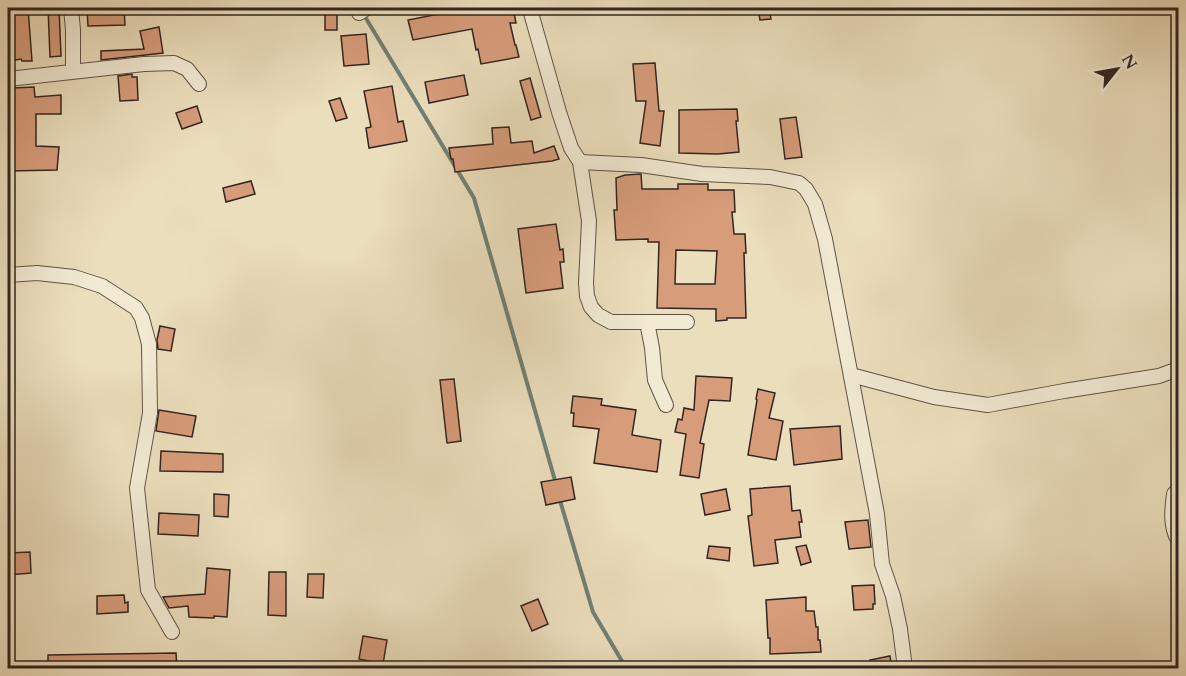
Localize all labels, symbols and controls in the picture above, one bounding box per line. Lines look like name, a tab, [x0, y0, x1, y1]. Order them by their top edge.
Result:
north arrow	[1087, 39, 1147, 99]
text: N	[1116, 50, 1142, 74]

